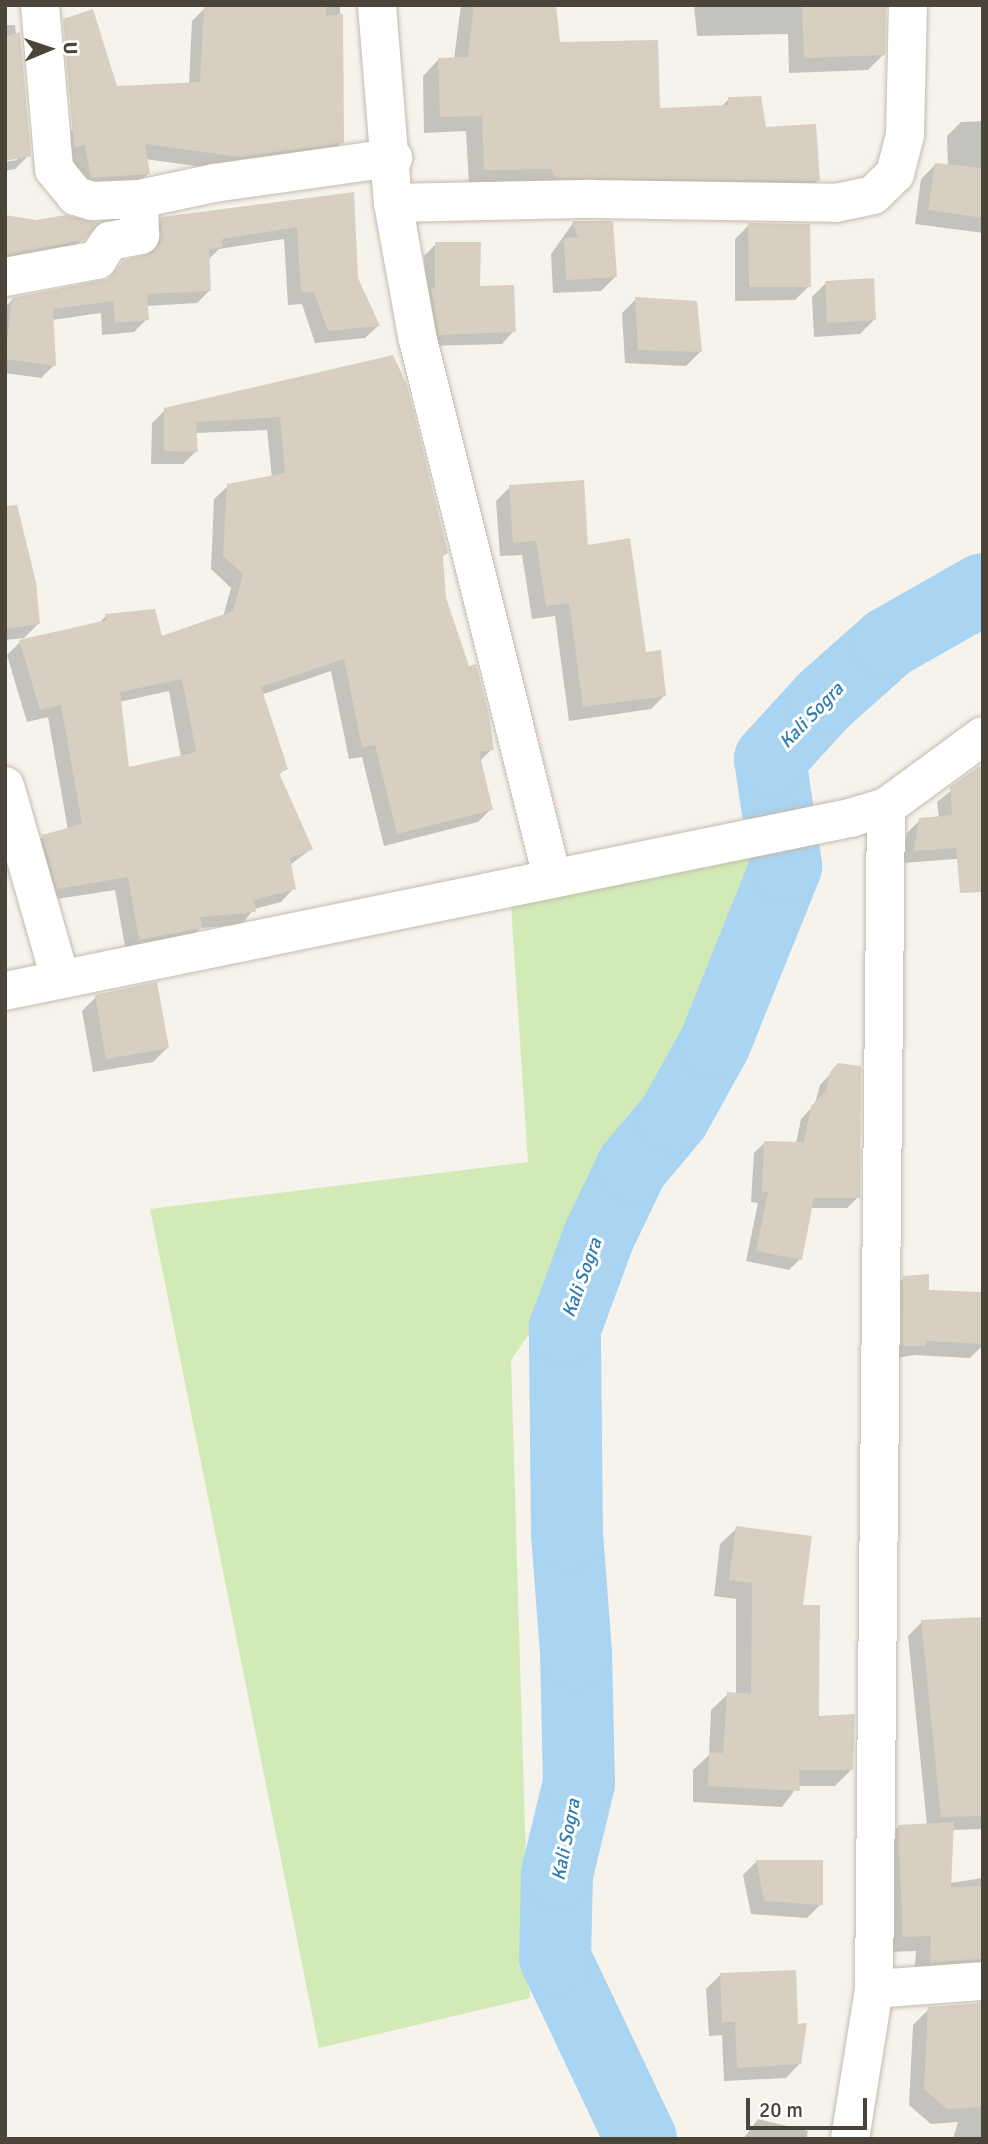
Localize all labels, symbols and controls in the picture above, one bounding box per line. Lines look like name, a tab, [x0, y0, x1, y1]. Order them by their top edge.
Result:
north arrow	[14, 14, 84, 84]
text: U	[58, 41, 82, 55]
water label: Kali Sogra	[775, 678, 849, 754]
water label: Kali Sogra	[558, 1235, 608, 1321]
water label: Kali Sogra	[548, 1797, 586, 1883]
scale bar	[750, 2084, 871, 2128]
text: 20 m	[759, 2097, 803, 2123]

